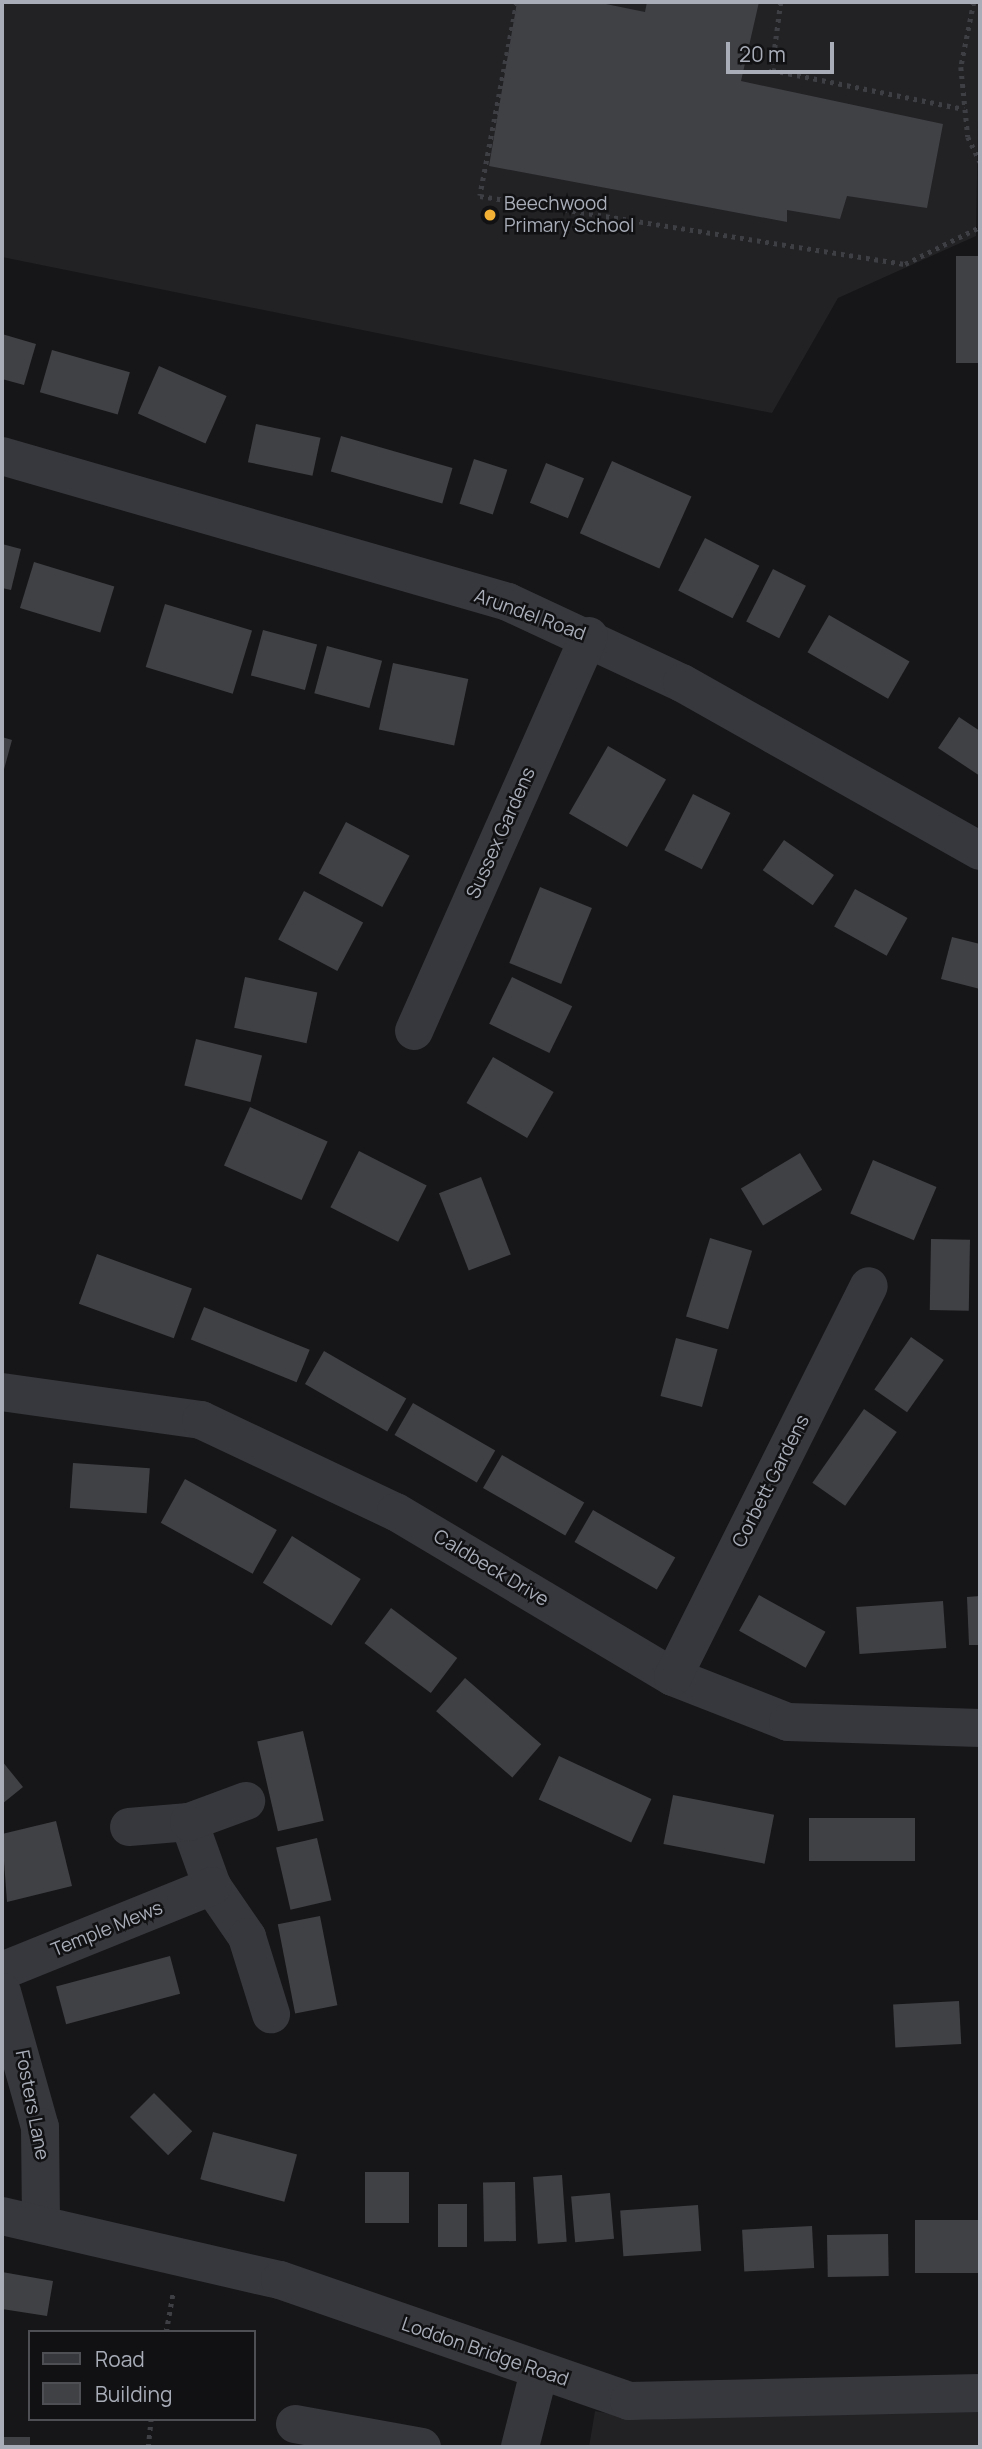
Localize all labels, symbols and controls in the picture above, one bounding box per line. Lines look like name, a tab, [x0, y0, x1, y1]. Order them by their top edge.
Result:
scale bar	[730, 28, 838, 72]
text: 20 m	[739, 40, 786, 68]
place label: Beechwood Primary School	[504, 193, 634, 237]
marker: Beechwood Primary School	[482, 207, 498, 223]
street label: Arundel Road	[471, 584, 589, 646]
street label: Sussex Gardens	[462, 764, 540, 902]
street label: Corbett Gardens	[728, 1411, 814, 1551]
street label: Caldbeck Drive	[429, 1525, 553, 1611]
street label: Temple Mews	[48, 1896, 166, 1962]
street label: Fosters Lane	[10, 2048, 54, 2162]
street label: Loddon Bridge Road	[398, 2313, 572, 2391]
legend	[28, 2330, 256, 2421]
text: Road	[95, 2345, 145, 2373]
text: Building	[95, 2380, 172, 2408]

